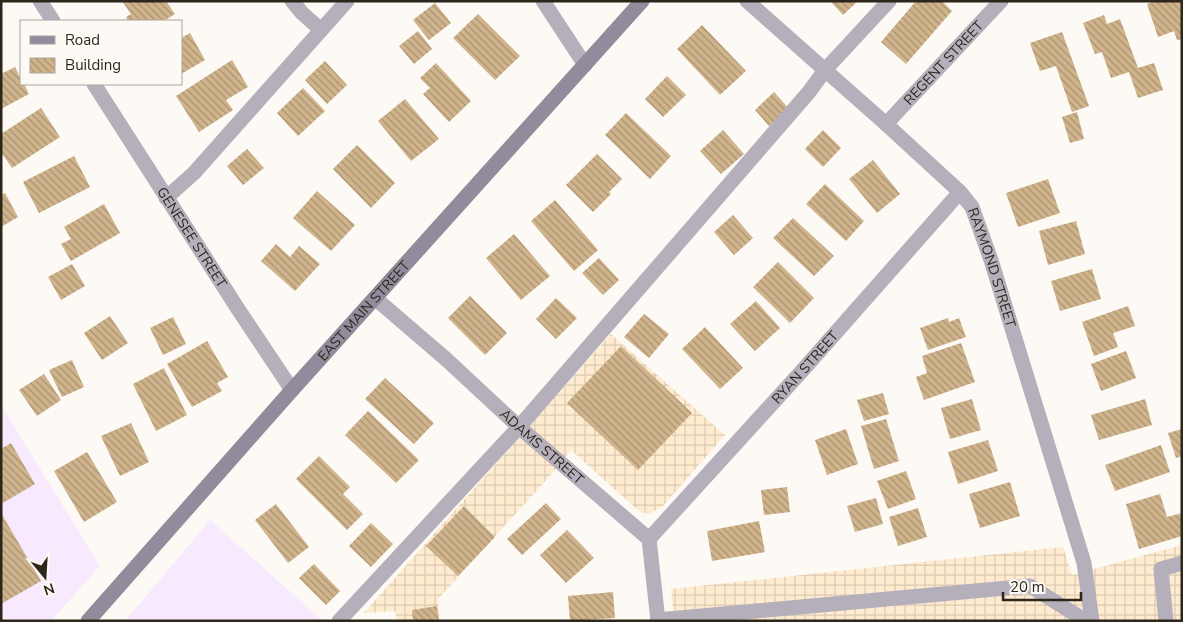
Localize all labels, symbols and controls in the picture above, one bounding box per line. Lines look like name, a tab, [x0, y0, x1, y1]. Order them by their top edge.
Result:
street label: REGENT STREET	[900, 16, 988, 109]
legend	[20, 20, 182, 85]
text: Road	[65, 30, 100, 50]
text: Building	[65, 55, 121, 75]
street label: GENESEE STREET	[152, 184, 231, 292]
street label: RAYMOND STREET	[963, 205, 1020, 330]
street label: EAST MAIN STREET	[314, 256, 414, 365]
street label: RYAN STREET	[768, 327, 843, 408]
street label: ADAMS STREET	[495, 405, 588, 489]
north arrow	[20, 552, 70, 602]
scale bar	[1003, 570, 1080, 602]
text: 20 m	[1010, 577, 1045, 597]
text: N	[41, 578, 57, 600]

